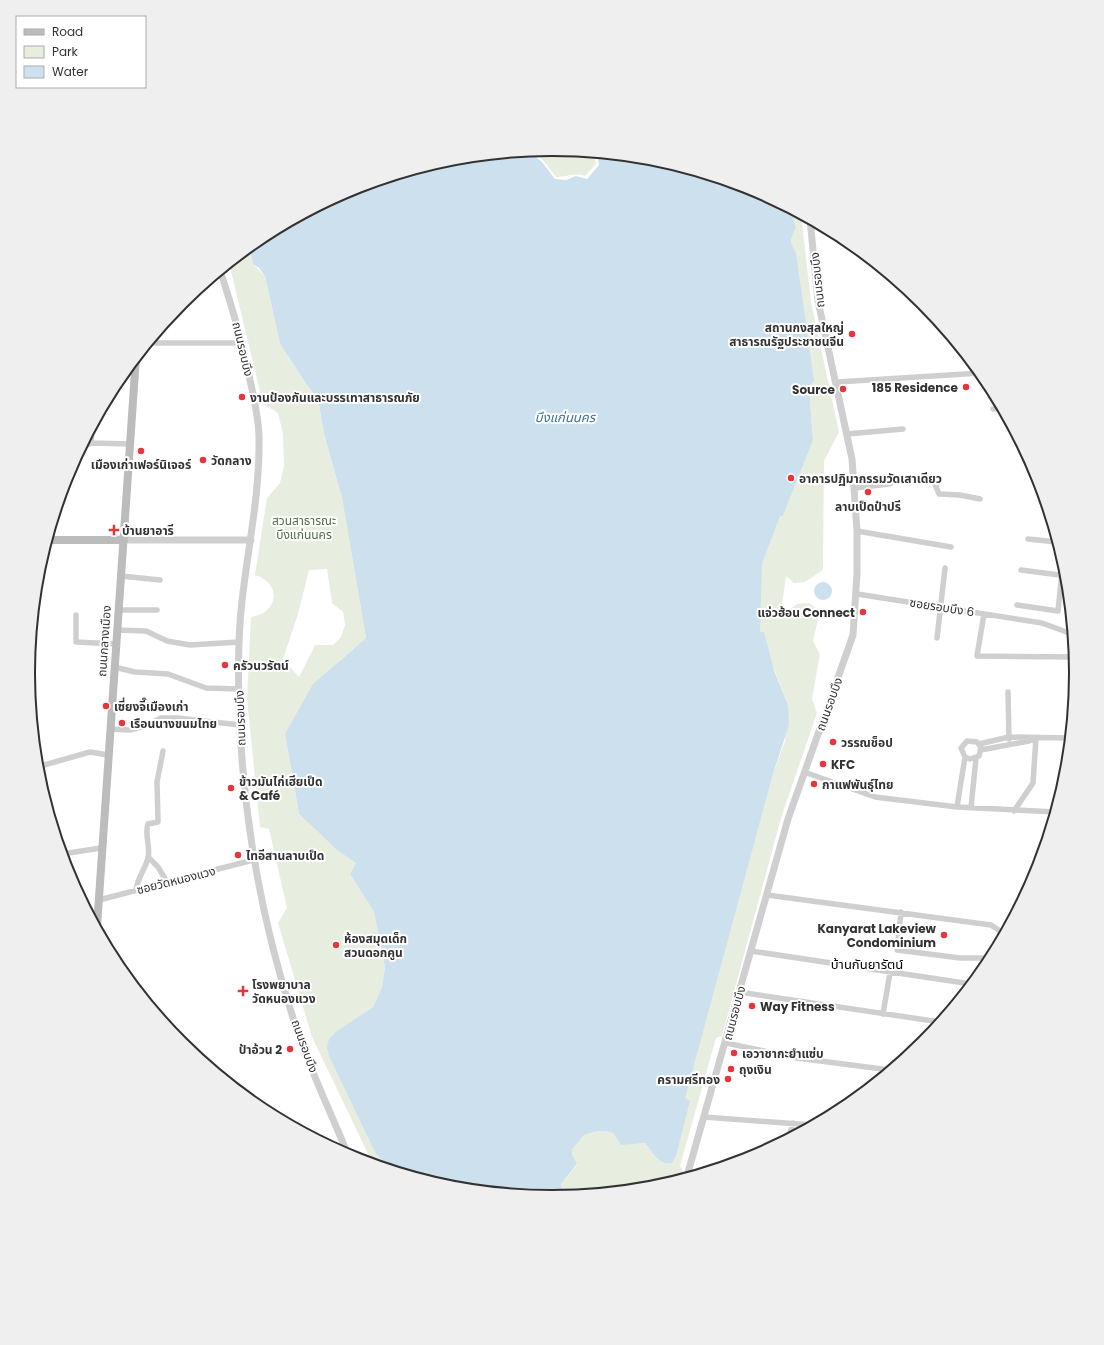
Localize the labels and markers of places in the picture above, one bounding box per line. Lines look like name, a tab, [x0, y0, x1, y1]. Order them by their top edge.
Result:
place label: สถานกงสุลใหญ่ สาธารณรัฐประชาชนจีน	[729, 319, 844, 350]
marker: สถานกงสุลใหญ่ สาธารณรัฐประชาชนจีน	[847, 329, 857, 339]
place label: 185 Residence	[872, 379, 959, 396]
place label: Source	[792, 381, 836, 398]
marker: 185 Residence	[961, 382, 971, 392]
marker: Source	[838, 384, 848, 394]
place label: งานป้องกันและบรรเทาสาธารณภัย	[250, 389, 420, 406]
marker: งานป้องกันและบรรเทาสาธารณภัย	[237, 392, 247, 402]
marker: เมืองเก่าเฟอร์นิเจอร์	[136, 446, 146, 456]
place label: วัดกลาง	[211, 452, 252, 469]
marker: วัดกลาง	[198, 455, 208, 465]
place label: เมืองเก่าเฟอร์นิเจอร์	[91, 456, 191, 473]
place label: อาคารปฏิมากรรมวัดเสาเดียว	[799, 470, 942, 487]
marker: อาคารปฏิมากรรมวัดเสาเดียว	[786, 473, 796, 483]
marker: ลาบเป็ดป๋าปรี	[863, 487, 873, 497]
place label: ลาบเป็ดป๋าปรี	[835, 498, 901, 515]
place label: บ้านยาอารี	[122, 522, 174, 539]
marker: บ้านยาอารี	[109, 525, 119, 535]
place label: แจ่วฮ้อน Connect	[757, 604, 855, 621]
marker: แจ่วฮ้อน Connect	[858, 607, 868, 617]
place label: ครัวนวรัตน์	[233, 657, 289, 674]
marker: ครัวนวรัตน์	[220, 660, 230, 670]
place label: เซี่ยงจี๊เมืองเก่า	[114, 697, 189, 715]
marker: เซี่ยงจี๊เมืองเก่า	[101, 701, 111, 711]
place label: เรือนนางขนมไทย	[130, 715, 217, 732]
marker: เรือนนางขนมไทย	[117, 718, 127, 728]
place label: วรรณช็อป	[841, 734, 893, 751]
marker: วรรณช็อป	[828, 737, 838, 747]
place label: KFC	[831, 756, 855, 773]
marker: KFC	[818, 759, 828, 769]
place label: ข้าวมันไก่เฮียเป็ด & Café	[239, 773, 323, 804]
place label: กาแฟพันธุ์ไทย	[822, 776, 893, 793]
marker: กาแฟพันธุ์ไทย	[809, 779, 819, 789]
marker: ข้าวมันไก่เฮียเป็ด & Café	[226, 783, 236, 793]
place label: ไทอีสานลาบเป็ด	[246, 847, 324, 864]
marker: ไทอีสานลาบเป็ด	[233, 850, 243, 860]
place label: Kanyarat Lakeview Condominium	[817, 920, 937, 951]
place label: ห้องสมุดเด็ก สวนดอกคูน	[344, 930, 407, 961]
marker: Kanyarat Lakeview Condominium	[939, 930, 949, 940]
marker: ห้องสมุดเด็ก สวนดอกคูน	[331, 940, 341, 950]
place label: โรงพยาบาล วัดหนองแวง	[252, 976, 316, 1007]
marker: โรงพยาบาล วัดหนองแวง	[237, 985, 249, 997]
place label: Way Fitness	[760, 998, 835, 1015]
marker: Way Fitness	[747, 1001, 757, 1011]
place label: ป้าอ้วน 2	[239, 1041, 282, 1058]
marker: ป้าอ้วน 2	[285, 1044, 295, 1054]
place label: เอวาชากะยำแซ่บ	[742, 1045, 824, 1062]
marker: เอวาชากะยำแซ่บ	[729, 1048, 739, 1058]
place label: ถุงเงิน	[739, 1061, 772, 1078]
marker: ถุงเงิน	[726, 1064, 736, 1074]
place label: ครามศรีทอง	[657, 1071, 720, 1088]
marker: ครามศรีทอง	[723, 1074, 733, 1084]

